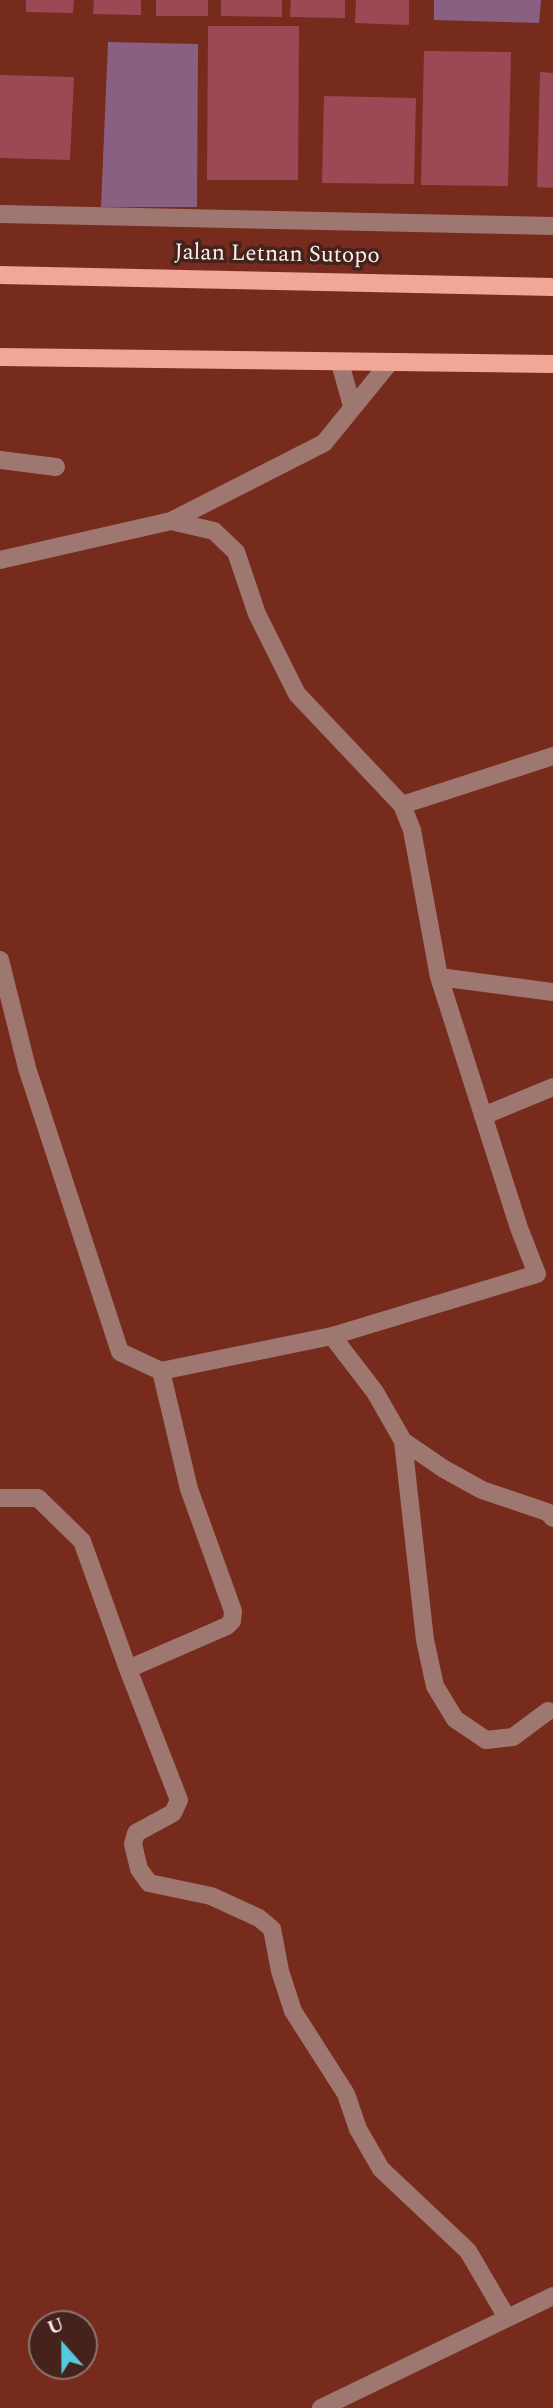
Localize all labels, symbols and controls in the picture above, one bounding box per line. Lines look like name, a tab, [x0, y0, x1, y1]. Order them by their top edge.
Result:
street label: Jalan Letnan Sutopo	[174, 240, 380, 272]
north arrow	[28, 2310, 98, 2380]
text: U	[43, 2310, 69, 2343]

